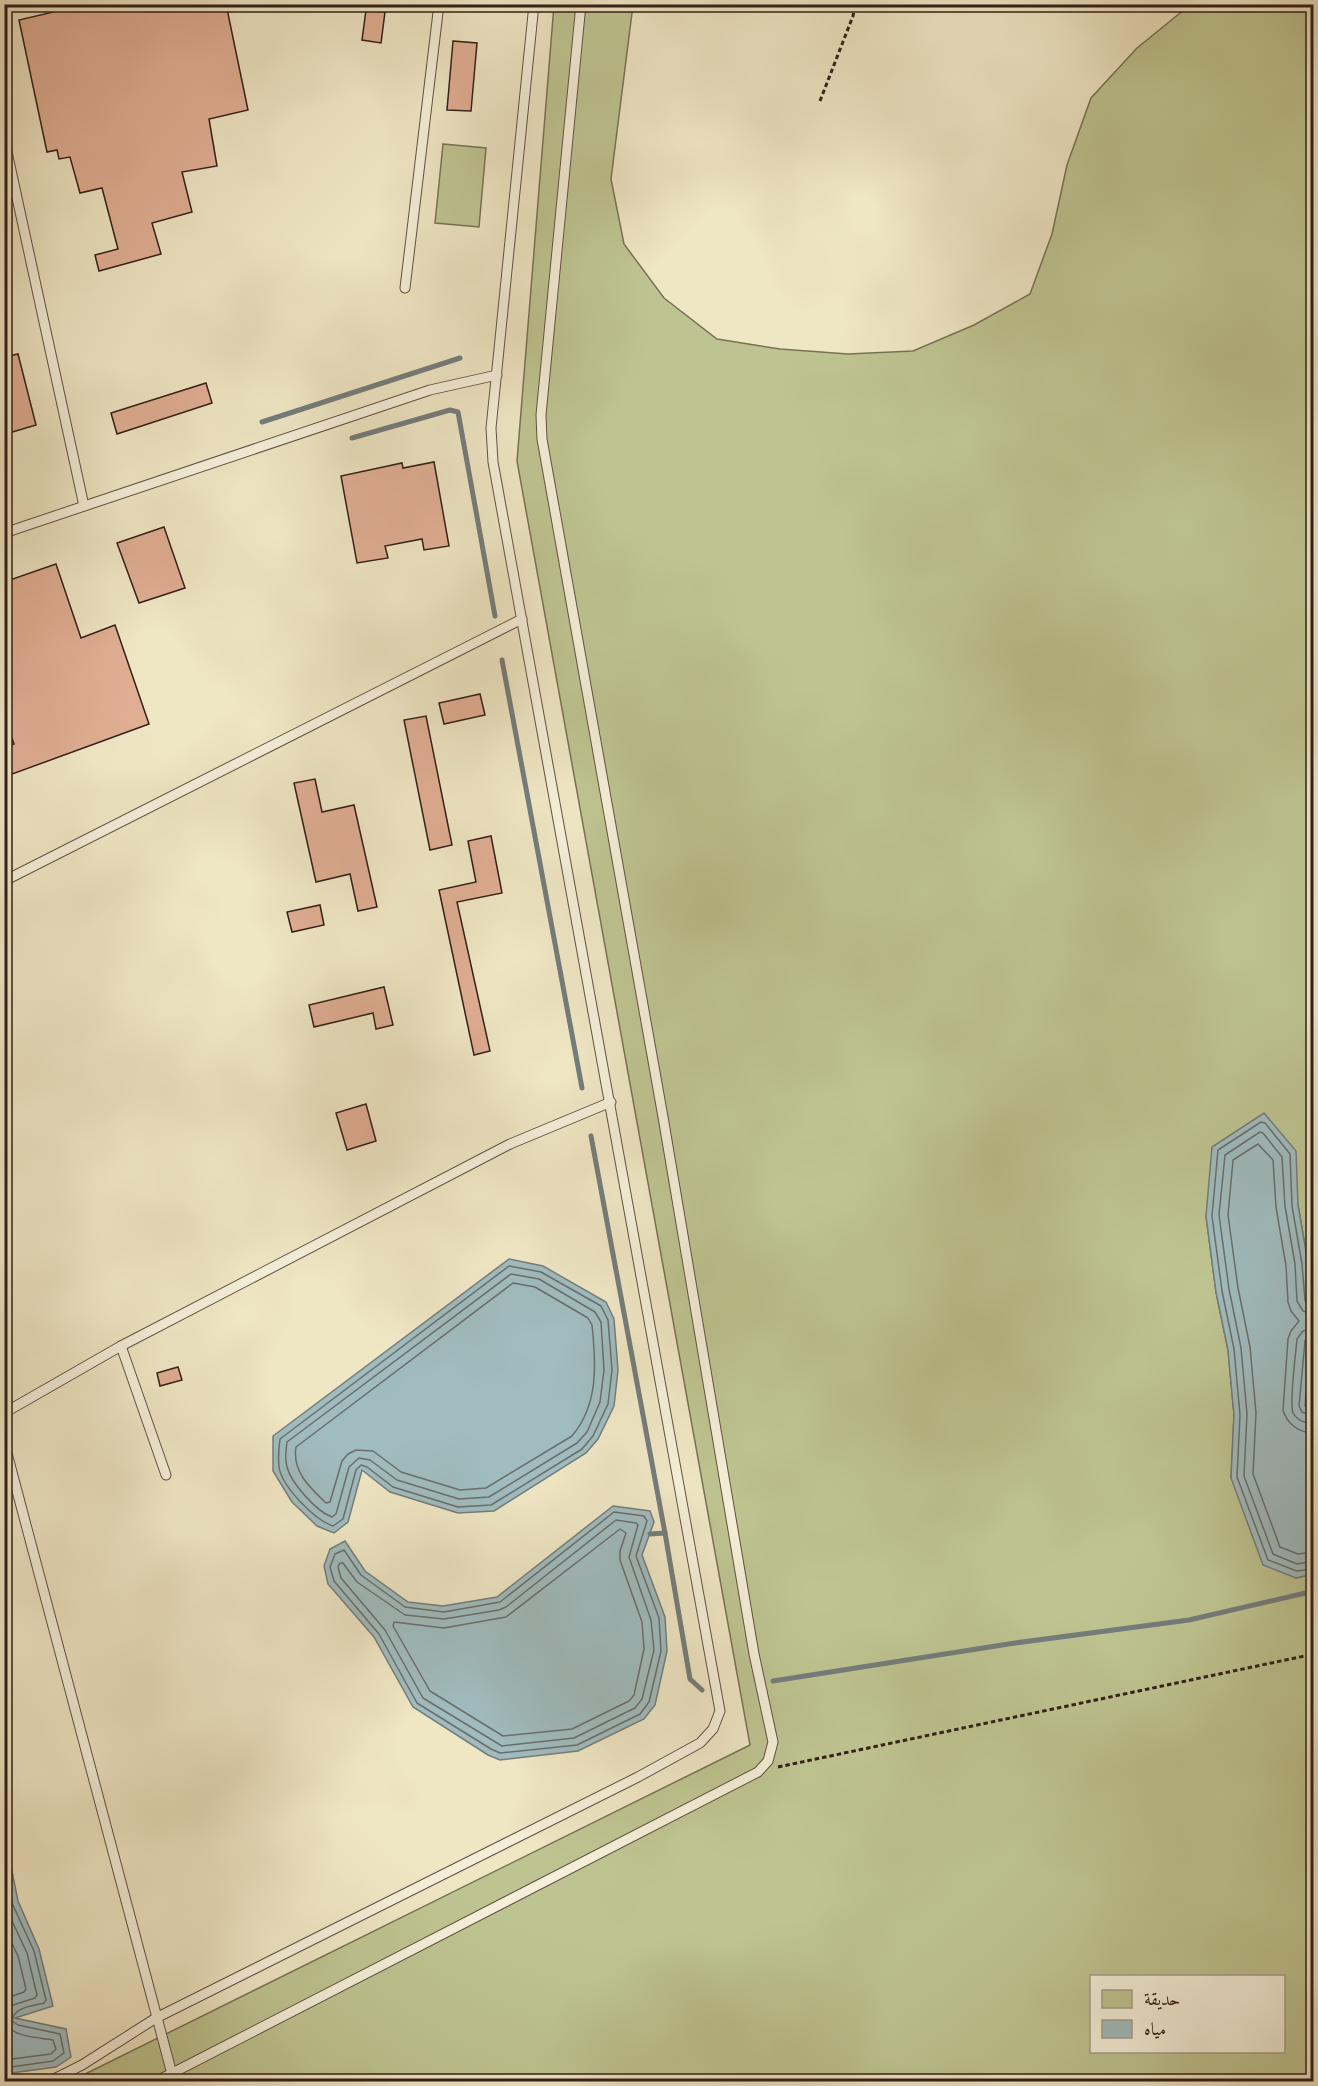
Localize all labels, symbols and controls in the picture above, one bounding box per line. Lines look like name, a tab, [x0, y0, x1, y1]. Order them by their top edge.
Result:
legend	[1090, 1975, 1285, 2053]
text: حديقة	[1144, 1987, 1180, 2012]
text: مياه	[1144, 2017, 1166, 2042]

